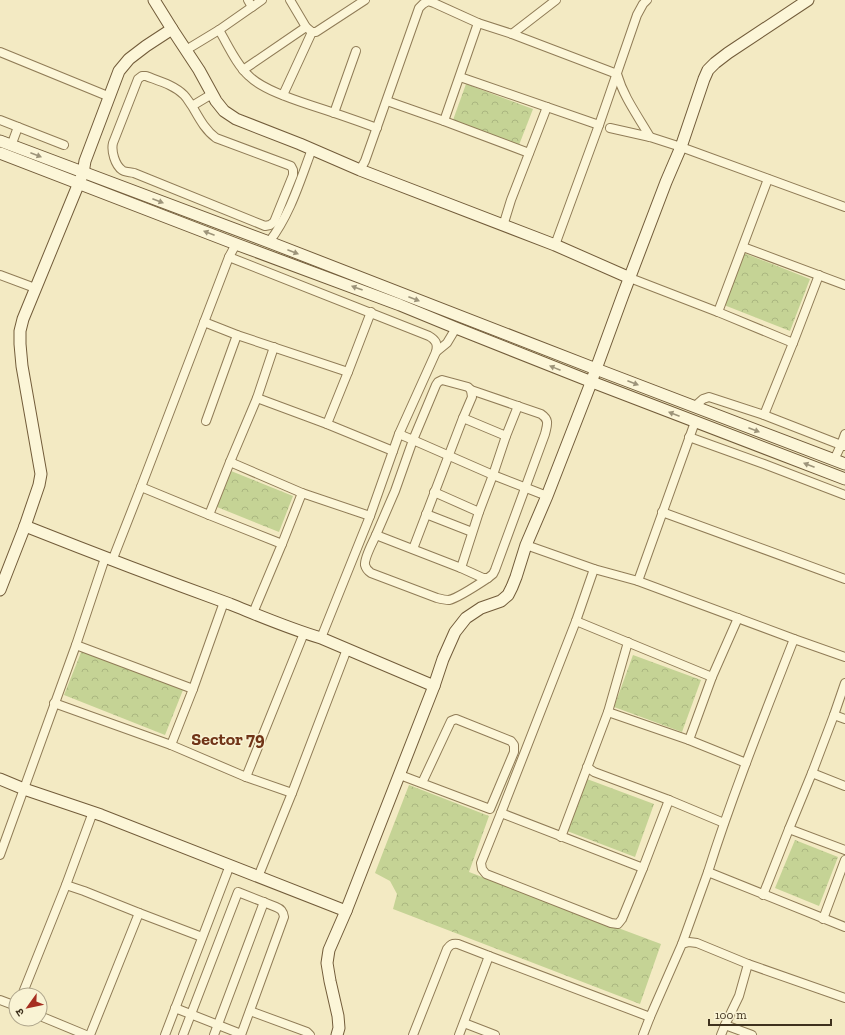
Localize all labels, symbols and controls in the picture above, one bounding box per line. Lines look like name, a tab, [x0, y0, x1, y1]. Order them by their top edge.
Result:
one-way arrow	[31, 153, 43, 159]
one-way arrow	[153, 198, 165, 204]
one-way arrow	[202, 230, 214, 236]
one-way arrow	[287, 249, 299, 255]
one-way arrow	[350, 285, 362, 291]
one-way arrow	[409, 296, 421, 302]
one-way arrow	[549, 364, 561, 370]
one-way arrow	[627, 381, 639, 387]
one-way arrow	[668, 410, 680, 416]
one-way arrow	[749, 427, 761, 433]
one-way arrow	[802, 462, 814, 468]
district label: Sector 79	[191, 728, 265, 750]
north arrow	[8, 987, 48, 1027]
scale bar	[709, 1001, 831, 1027]
text: उ	[13, 1005, 27, 1018]
text: 100 m	[715, 1008, 747, 1022]

